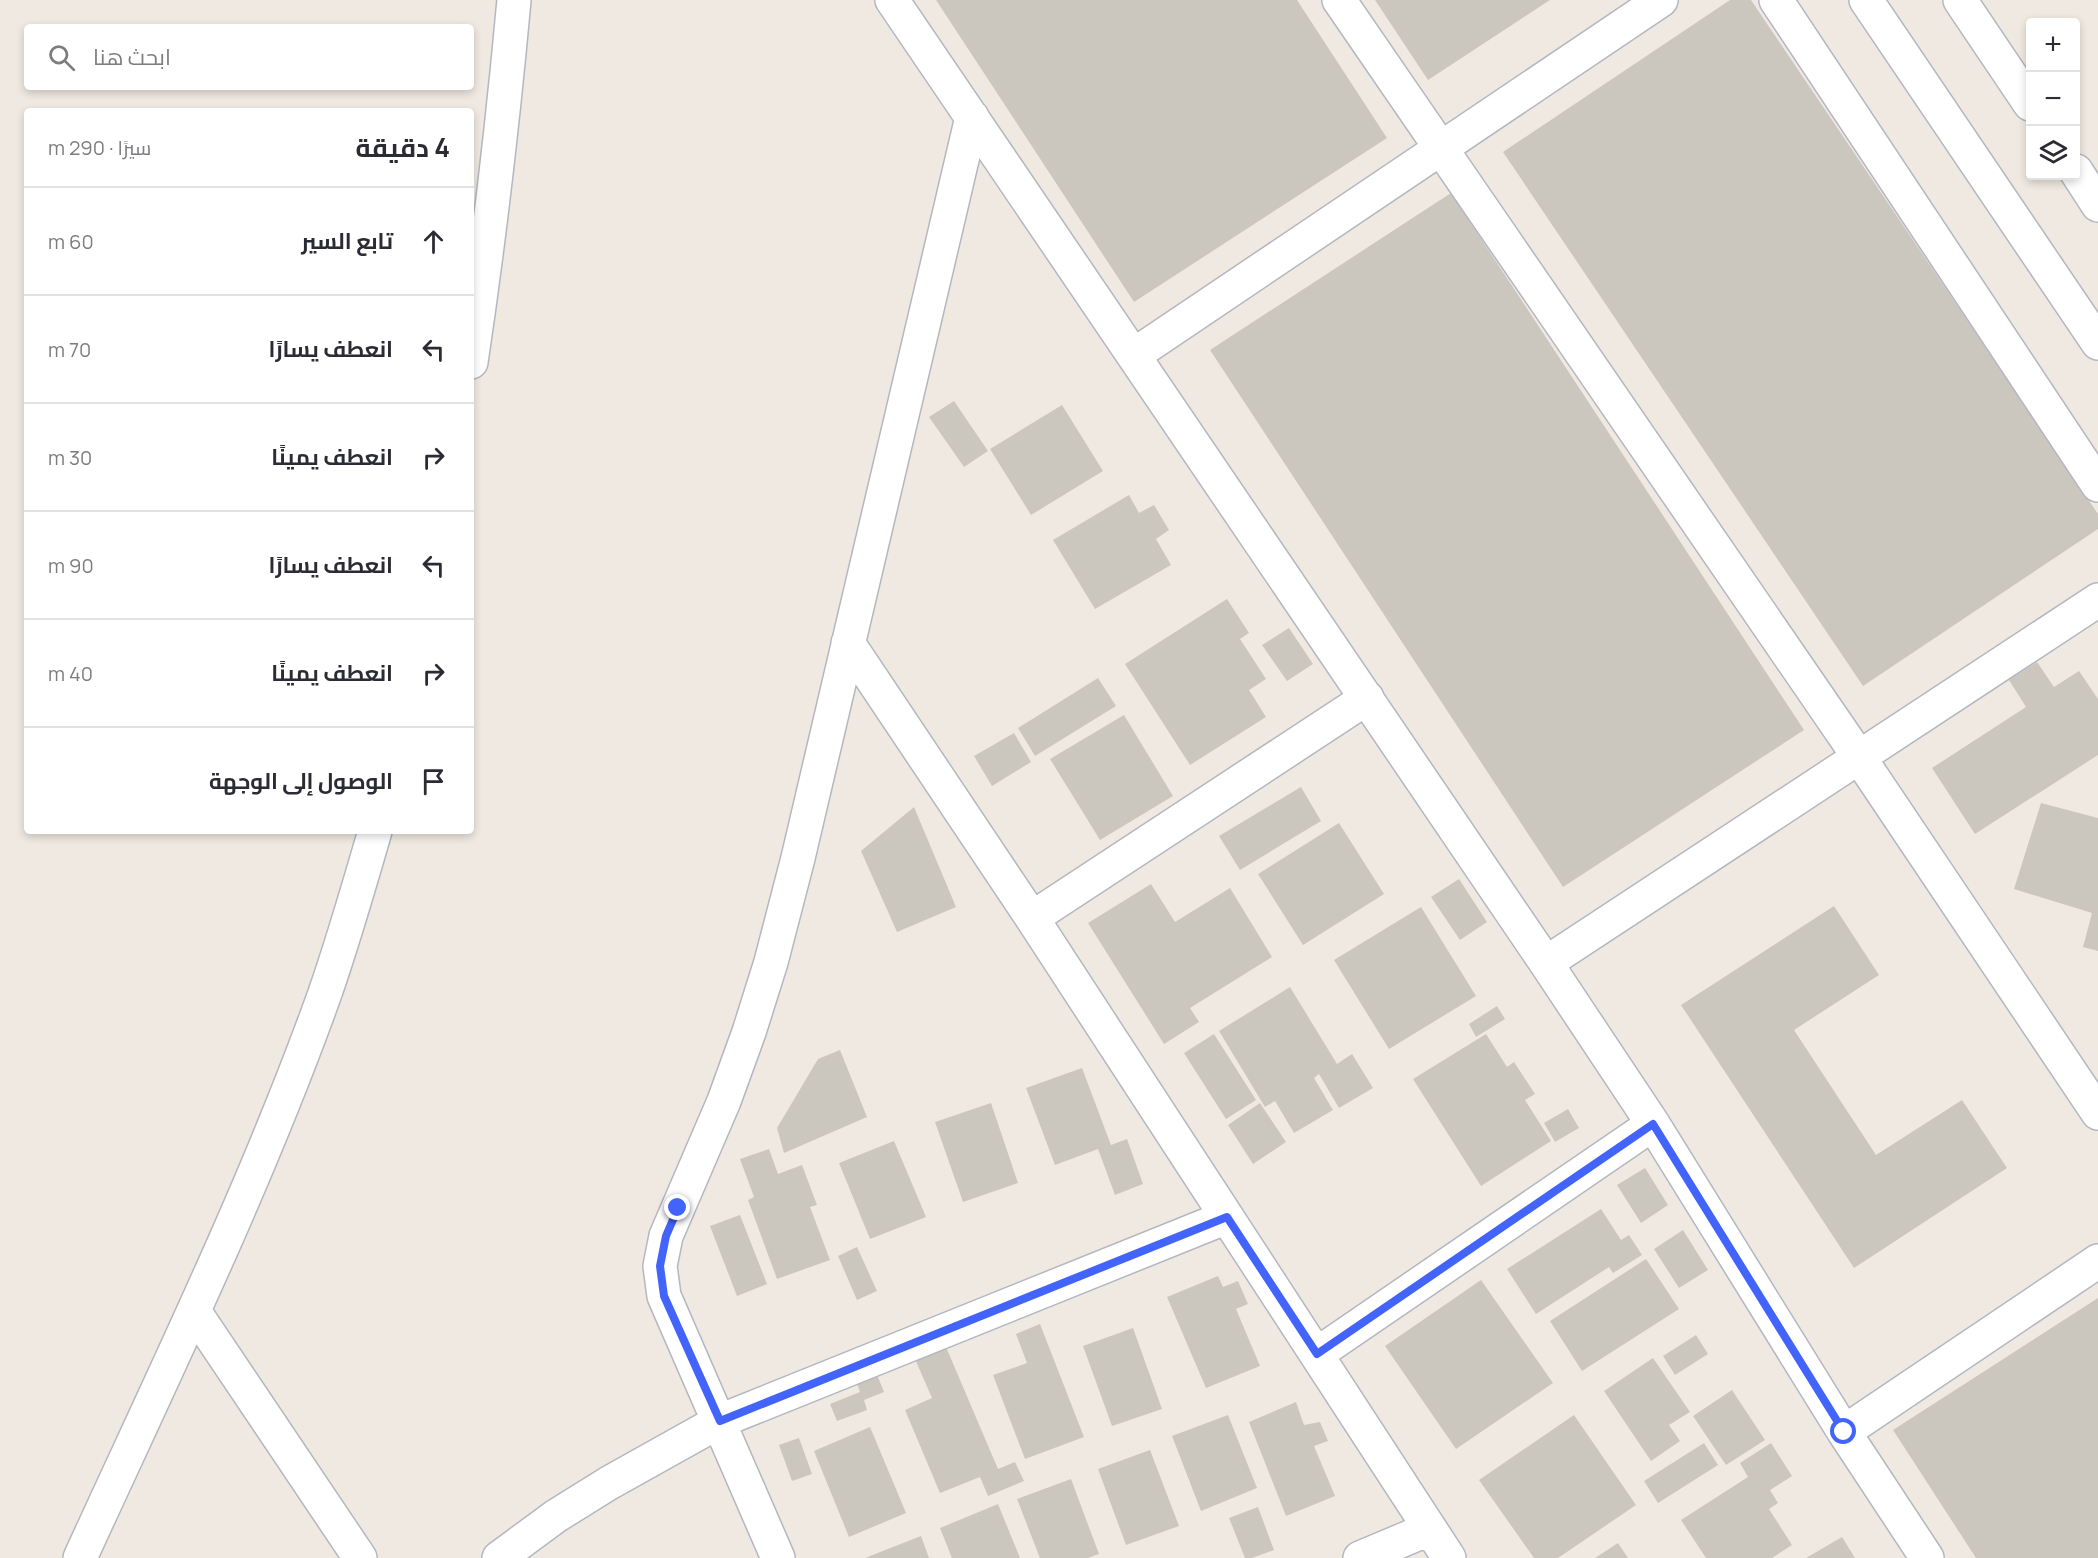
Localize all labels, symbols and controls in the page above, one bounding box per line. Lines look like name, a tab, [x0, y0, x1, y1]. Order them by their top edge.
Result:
map controls	[2026, 18, 2080, 180]
button: +	[2026, 18, 2080, 72]
search box	[24, 24, 474, 90]
icon: search	[45, 41, 78, 74]
text: ابحث هنا	[93, 42, 171, 72]
button: −	[2026, 72, 2080, 126]
button: layers	[2026, 126, 2080, 180]
text: 4 دقيقة	[355, 129, 450, 165]
text: سيرًا · 290 m	[48, 134, 151, 161]
icon: ahead	[417, 225, 450, 258]
text: تابع السير	[301, 226, 393, 256]
text: 60 m	[48, 228, 94, 255]
icon: left	[417, 333, 450, 366]
text: انعطف يسارًا	[269, 334, 393, 364]
text: 70 m	[48, 336, 91, 363]
icon: right	[417, 441, 450, 474]
text: انعطف يمينًا	[271, 442, 393, 472]
text: 30 m	[48, 444, 92, 471]
icon: left	[417, 549, 450, 582]
text: انعطف يسارًا	[269, 550, 393, 580]
text: 90 m	[48, 552, 94, 579]
icon: right	[417, 657, 450, 690]
text: انعطف يمينًا	[271, 658, 393, 688]
text: 40 m	[48, 660, 93, 687]
icon: arrive	[417, 765, 450, 798]
text: الوصول إلى الوجهة	[209, 766, 393, 796]
route end	[664, 1194, 690, 1220]
route start	[1830, 1418, 1856, 1444]

